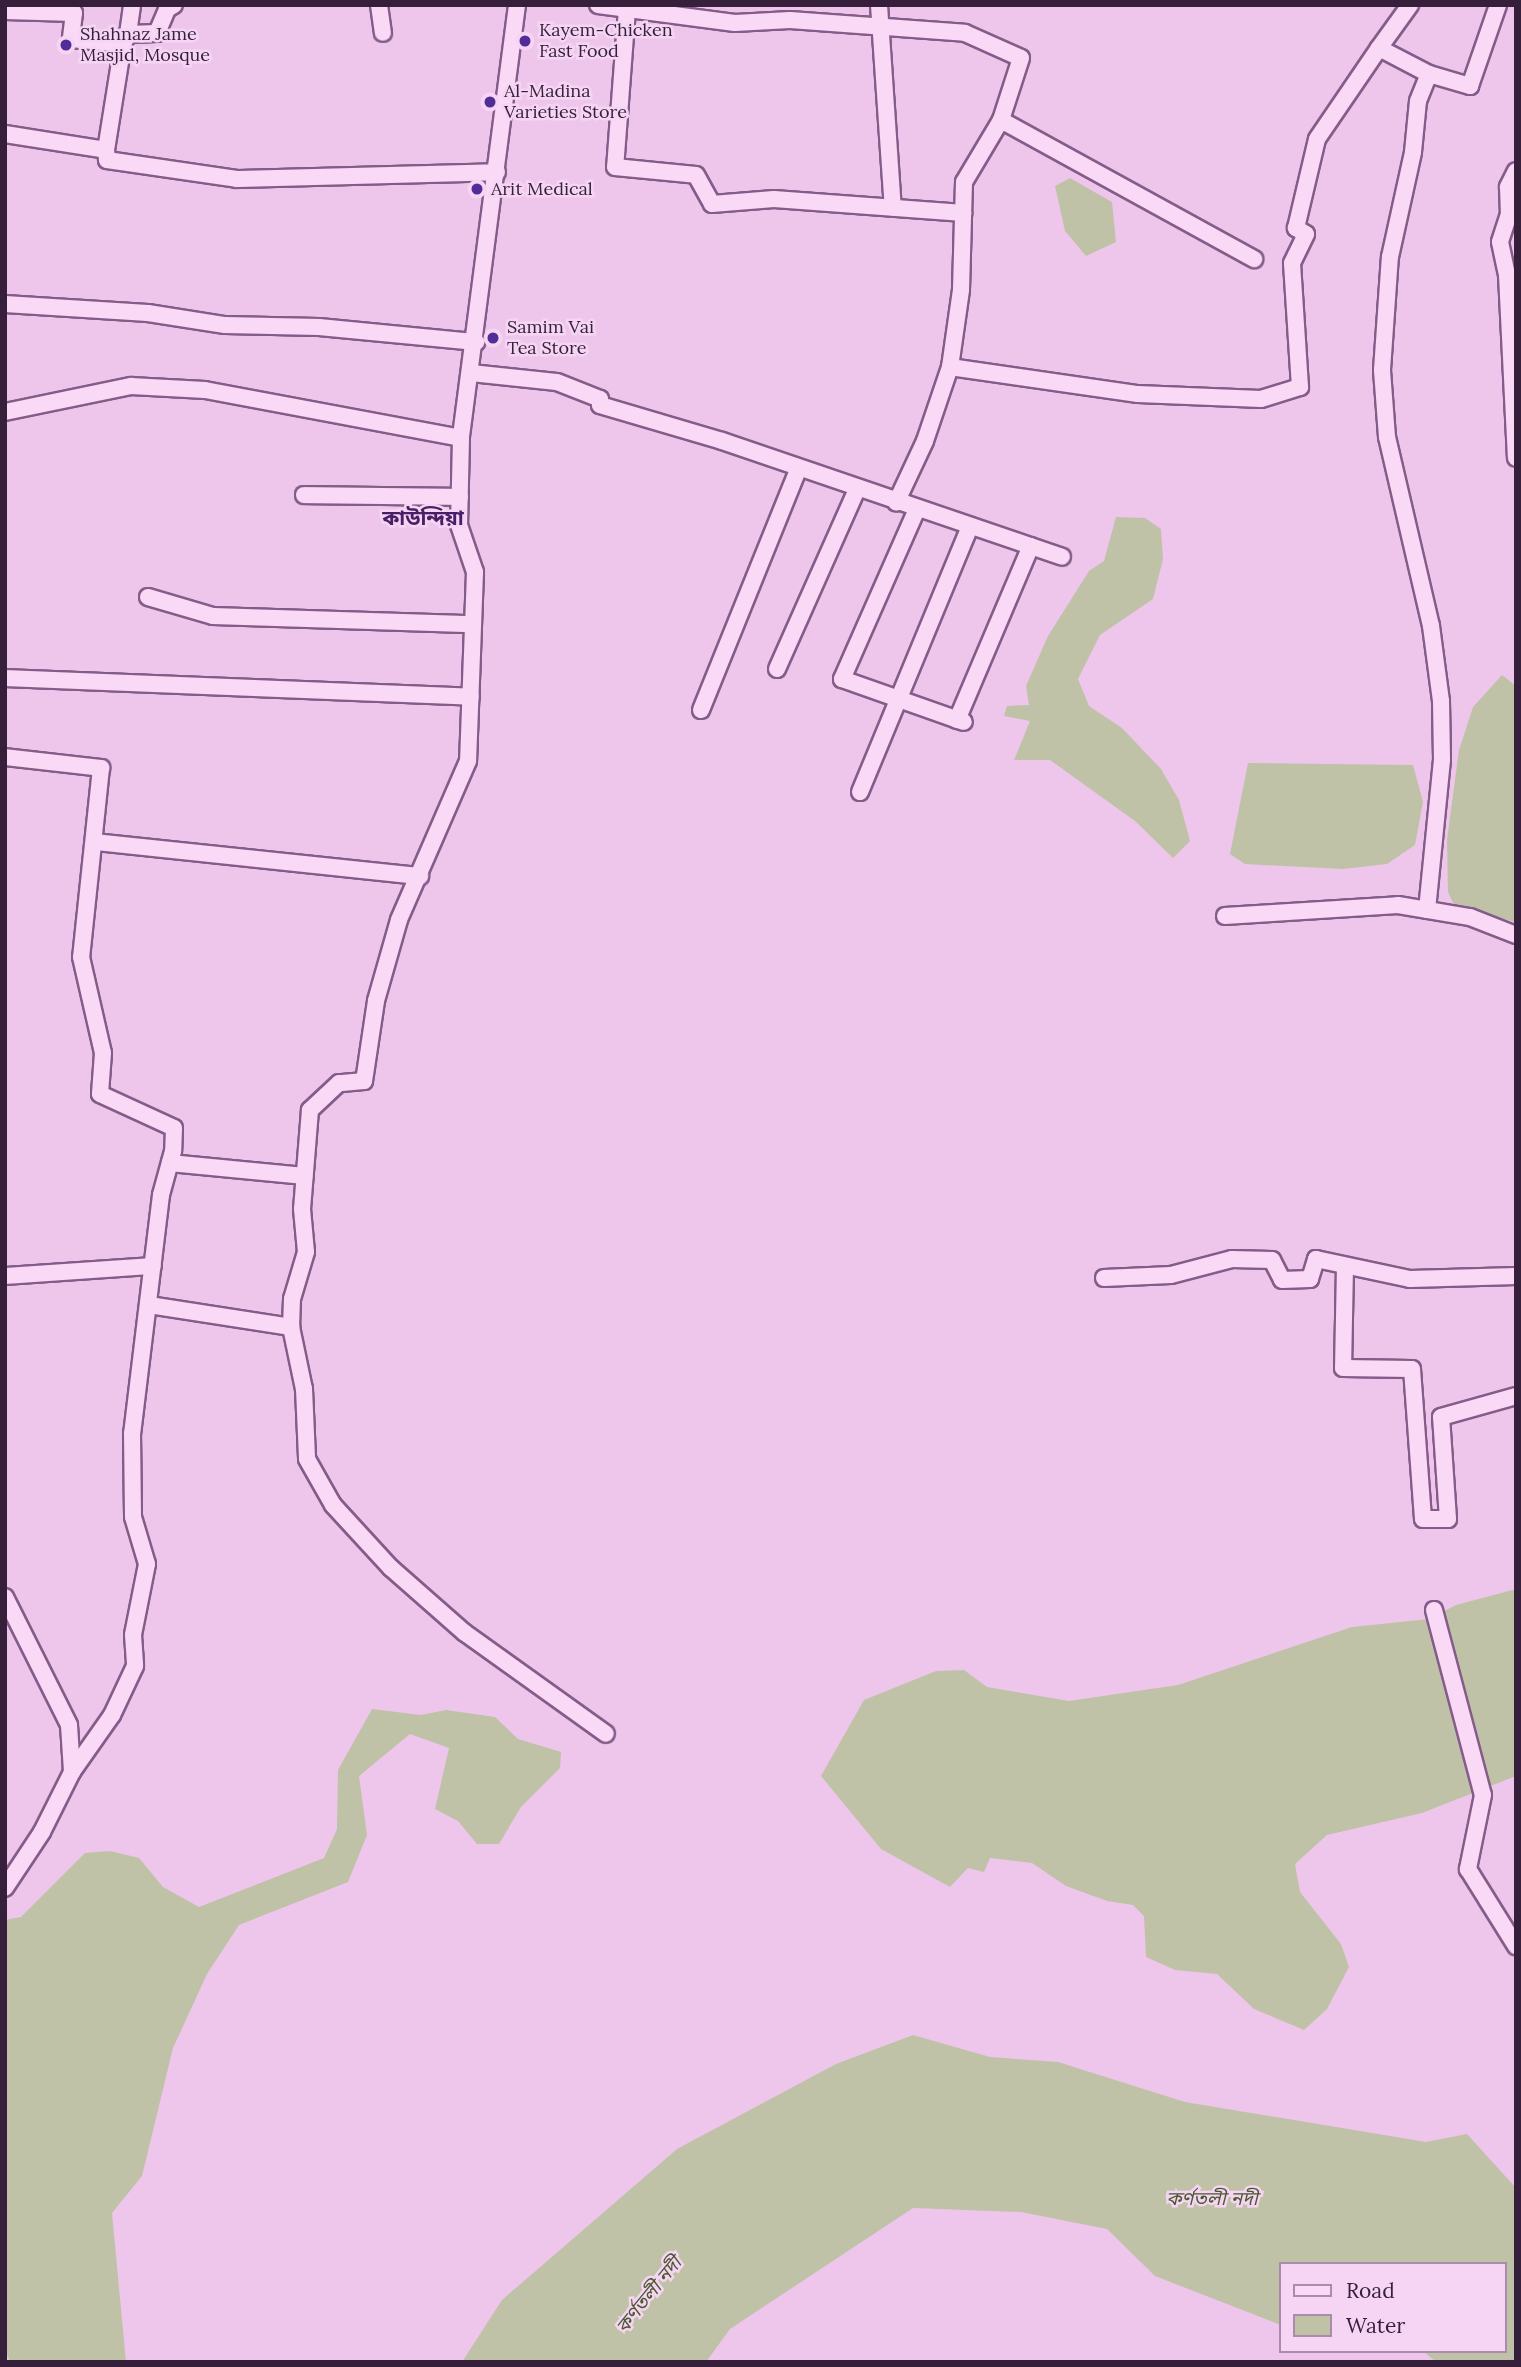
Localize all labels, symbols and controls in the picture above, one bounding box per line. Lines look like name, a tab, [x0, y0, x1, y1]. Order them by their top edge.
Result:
place label: Kayem-Chicken Fast Food	[539, 20, 673, 62]
place label: Shahnaz Jame Masjid, Mosque	[80, 24, 210, 66]
marker: Kayem-Chicken Fast Food	[517, 33, 533, 49]
marker: Shahnaz Jame Masjid, Mosque	[58, 37, 74, 53]
place label: Al-Madina Varieties Store	[504, 81, 627, 124]
marker: Al-Madina Varieties Store	[482, 94, 498, 110]
place label: Arit Medical	[491, 178, 593, 200]
marker: Arit Medical	[469, 181, 485, 197]
place label: Samim Vai Tea Store	[507, 317, 594, 360]
marker: Samim Vai Tea Store	[485, 330, 501, 346]
district label: কাউন্দিয়া	[382, 505, 464, 531]
water label: কর্ণতলী নদী	[1166, 2188, 1258, 2210]
water label: কর্ণতলী নদী	[611, 2252, 687, 2338]
legend	[1280, 2262, 1507, 2353]
text: Road	[1346, 2277, 1395, 2304]
text: Water	[1346, 2312, 1405, 2339]

